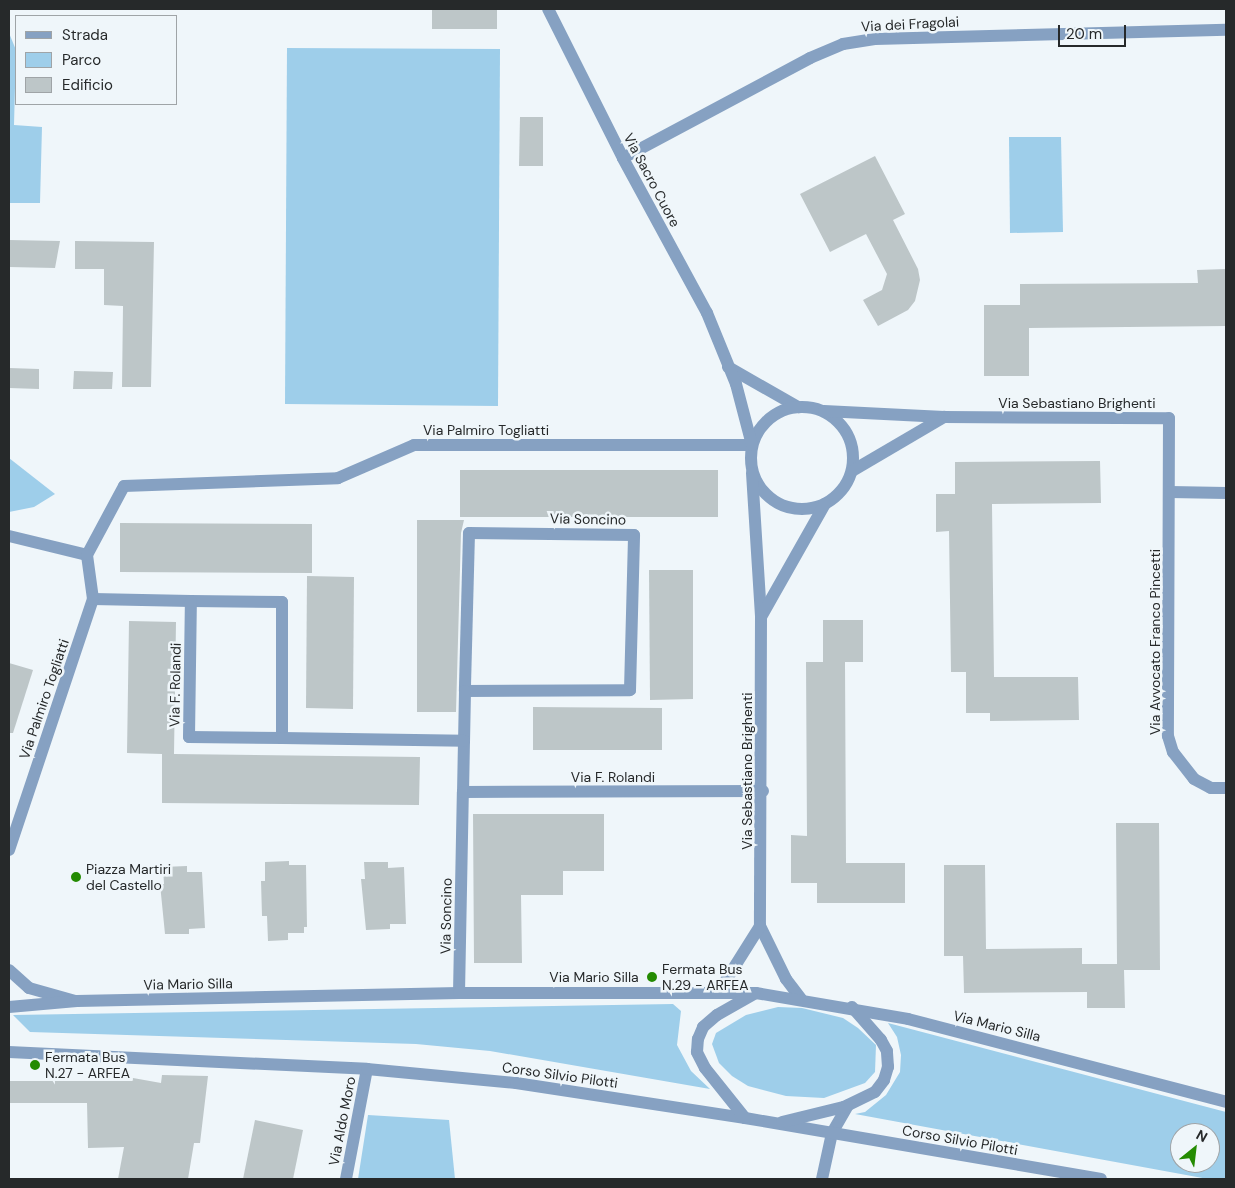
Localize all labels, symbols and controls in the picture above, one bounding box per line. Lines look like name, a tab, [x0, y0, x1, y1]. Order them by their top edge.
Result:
street label: Via dei Fragolai	[861, 13, 959, 35]
legend	[15, 15, 178, 105]
scale bar	[1060, 15, 1128, 47]
text: 20 m	[1066, 24, 1102, 44]
text: Strada	[62, 25, 108, 45]
text: Parco	[62, 50, 101, 70]
text: Edificio	[62, 75, 113, 95]
street label: Via Sacro Cuore	[620, 130, 684, 230]
street label: Via Sebastiano Brighenti	[998, 395, 1156, 411]
street label: Via Palmiro Togliatti	[423, 422, 549, 438]
street label: Via Soncino	[550, 510, 626, 528]
street label: Via Avvocato Franco Pincetti	[1147, 549, 1163, 735]
street label: Via Palmiro Togliatti	[16, 637, 72, 761]
street label: Via F. Rolandi	[166, 643, 184, 727]
street label: Via Sebastiano Brighenti	[739, 692, 755, 850]
street label: Via F. Rolandi	[571, 769, 655, 785]
place label: Piazza Martiri del Castello	[86, 861, 171, 894]
marker: Piazza Martiri del Castello	[70, 871, 82, 883]
street label: Via Soncino	[437, 878, 455, 954]
place label: Fermata Bus N.29 - ARFEA	[662, 961, 748, 994]
street label: Via Mario Silla	[549, 969, 639, 985]
marker: Fermata Bus N.29 - ARFEA	[646, 971, 658, 983]
street label: Via Mario Silla	[143, 975, 233, 993]
street label: Via Mario Silla	[952, 1007, 1042, 1045]
place label: Fermata Bus N.27 - ARFEA	[45, 1049, 130, 1082]
marker: Fermata Bus N.27 - ARFEA	[29, 1059, 41, 1071]
street label: Corso Silvio Pilotti	[501, 1059, 619, 1091]
street label: Via Aldo Moro	[325, 1075, 359, 1167]
street label: Corso Silvio Pilotti	[901, 1122, 1019, 1158]
north arrow	[1170, 1123, 1220, 1173]
text: N	[1193, 1125, 1211, 1146]

